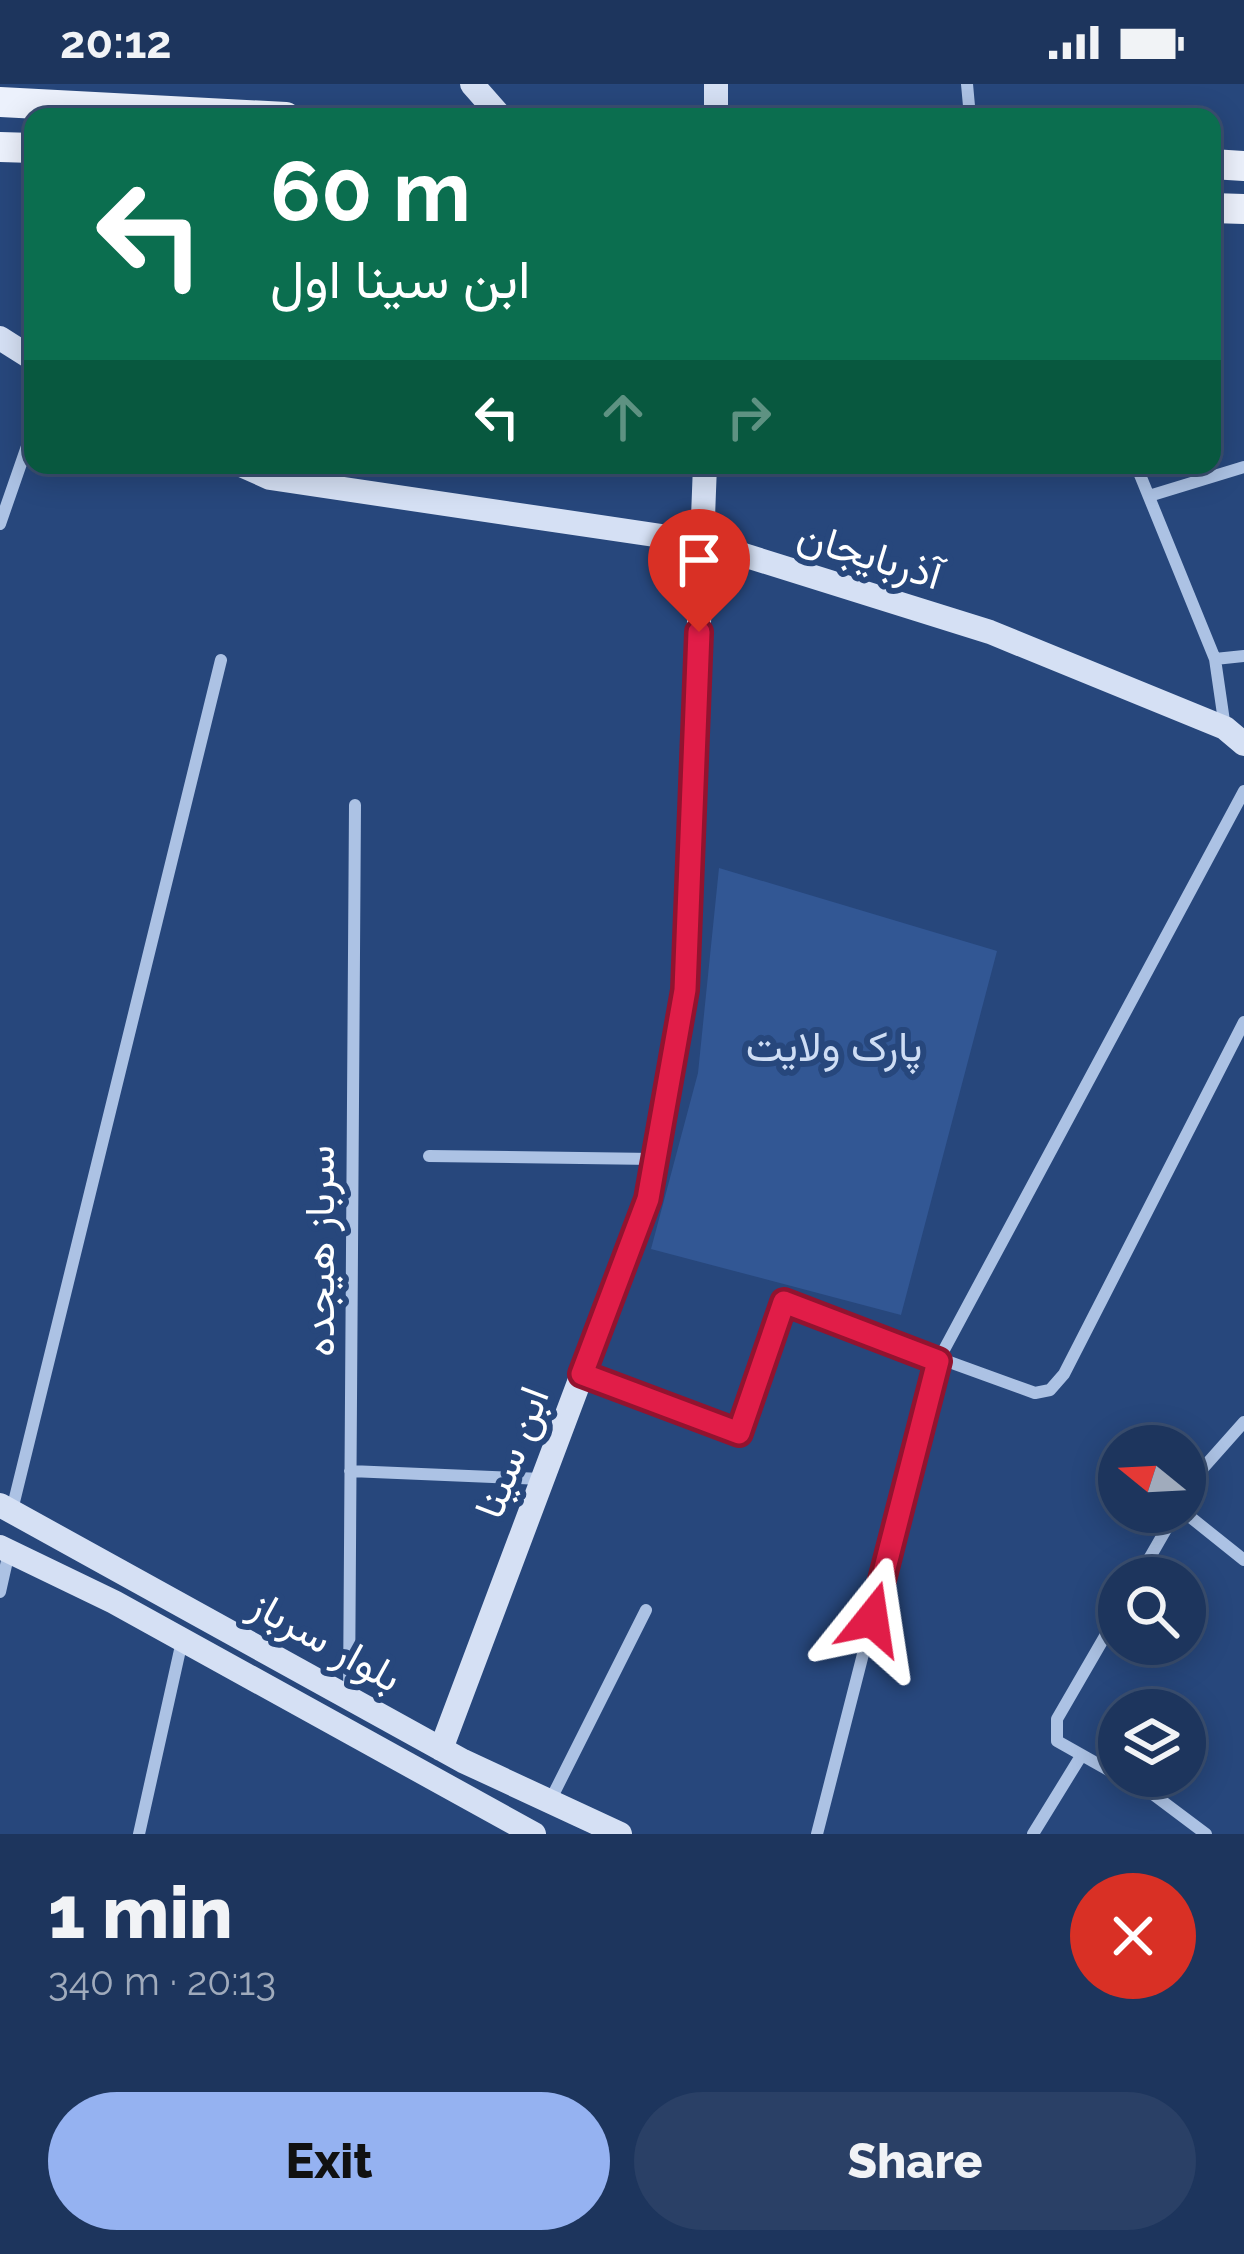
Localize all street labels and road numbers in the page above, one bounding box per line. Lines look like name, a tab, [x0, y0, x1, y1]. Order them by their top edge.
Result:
street label: آذربایجان	[791, 509, 951, 602]
street label: سرباز هیجده	[295, 1145, 346, 1357]
street label: ابن سینا	[464, 1380, 560, 1525]
street label: بلوار سرباز	[240, 1578, 410, 1704]

